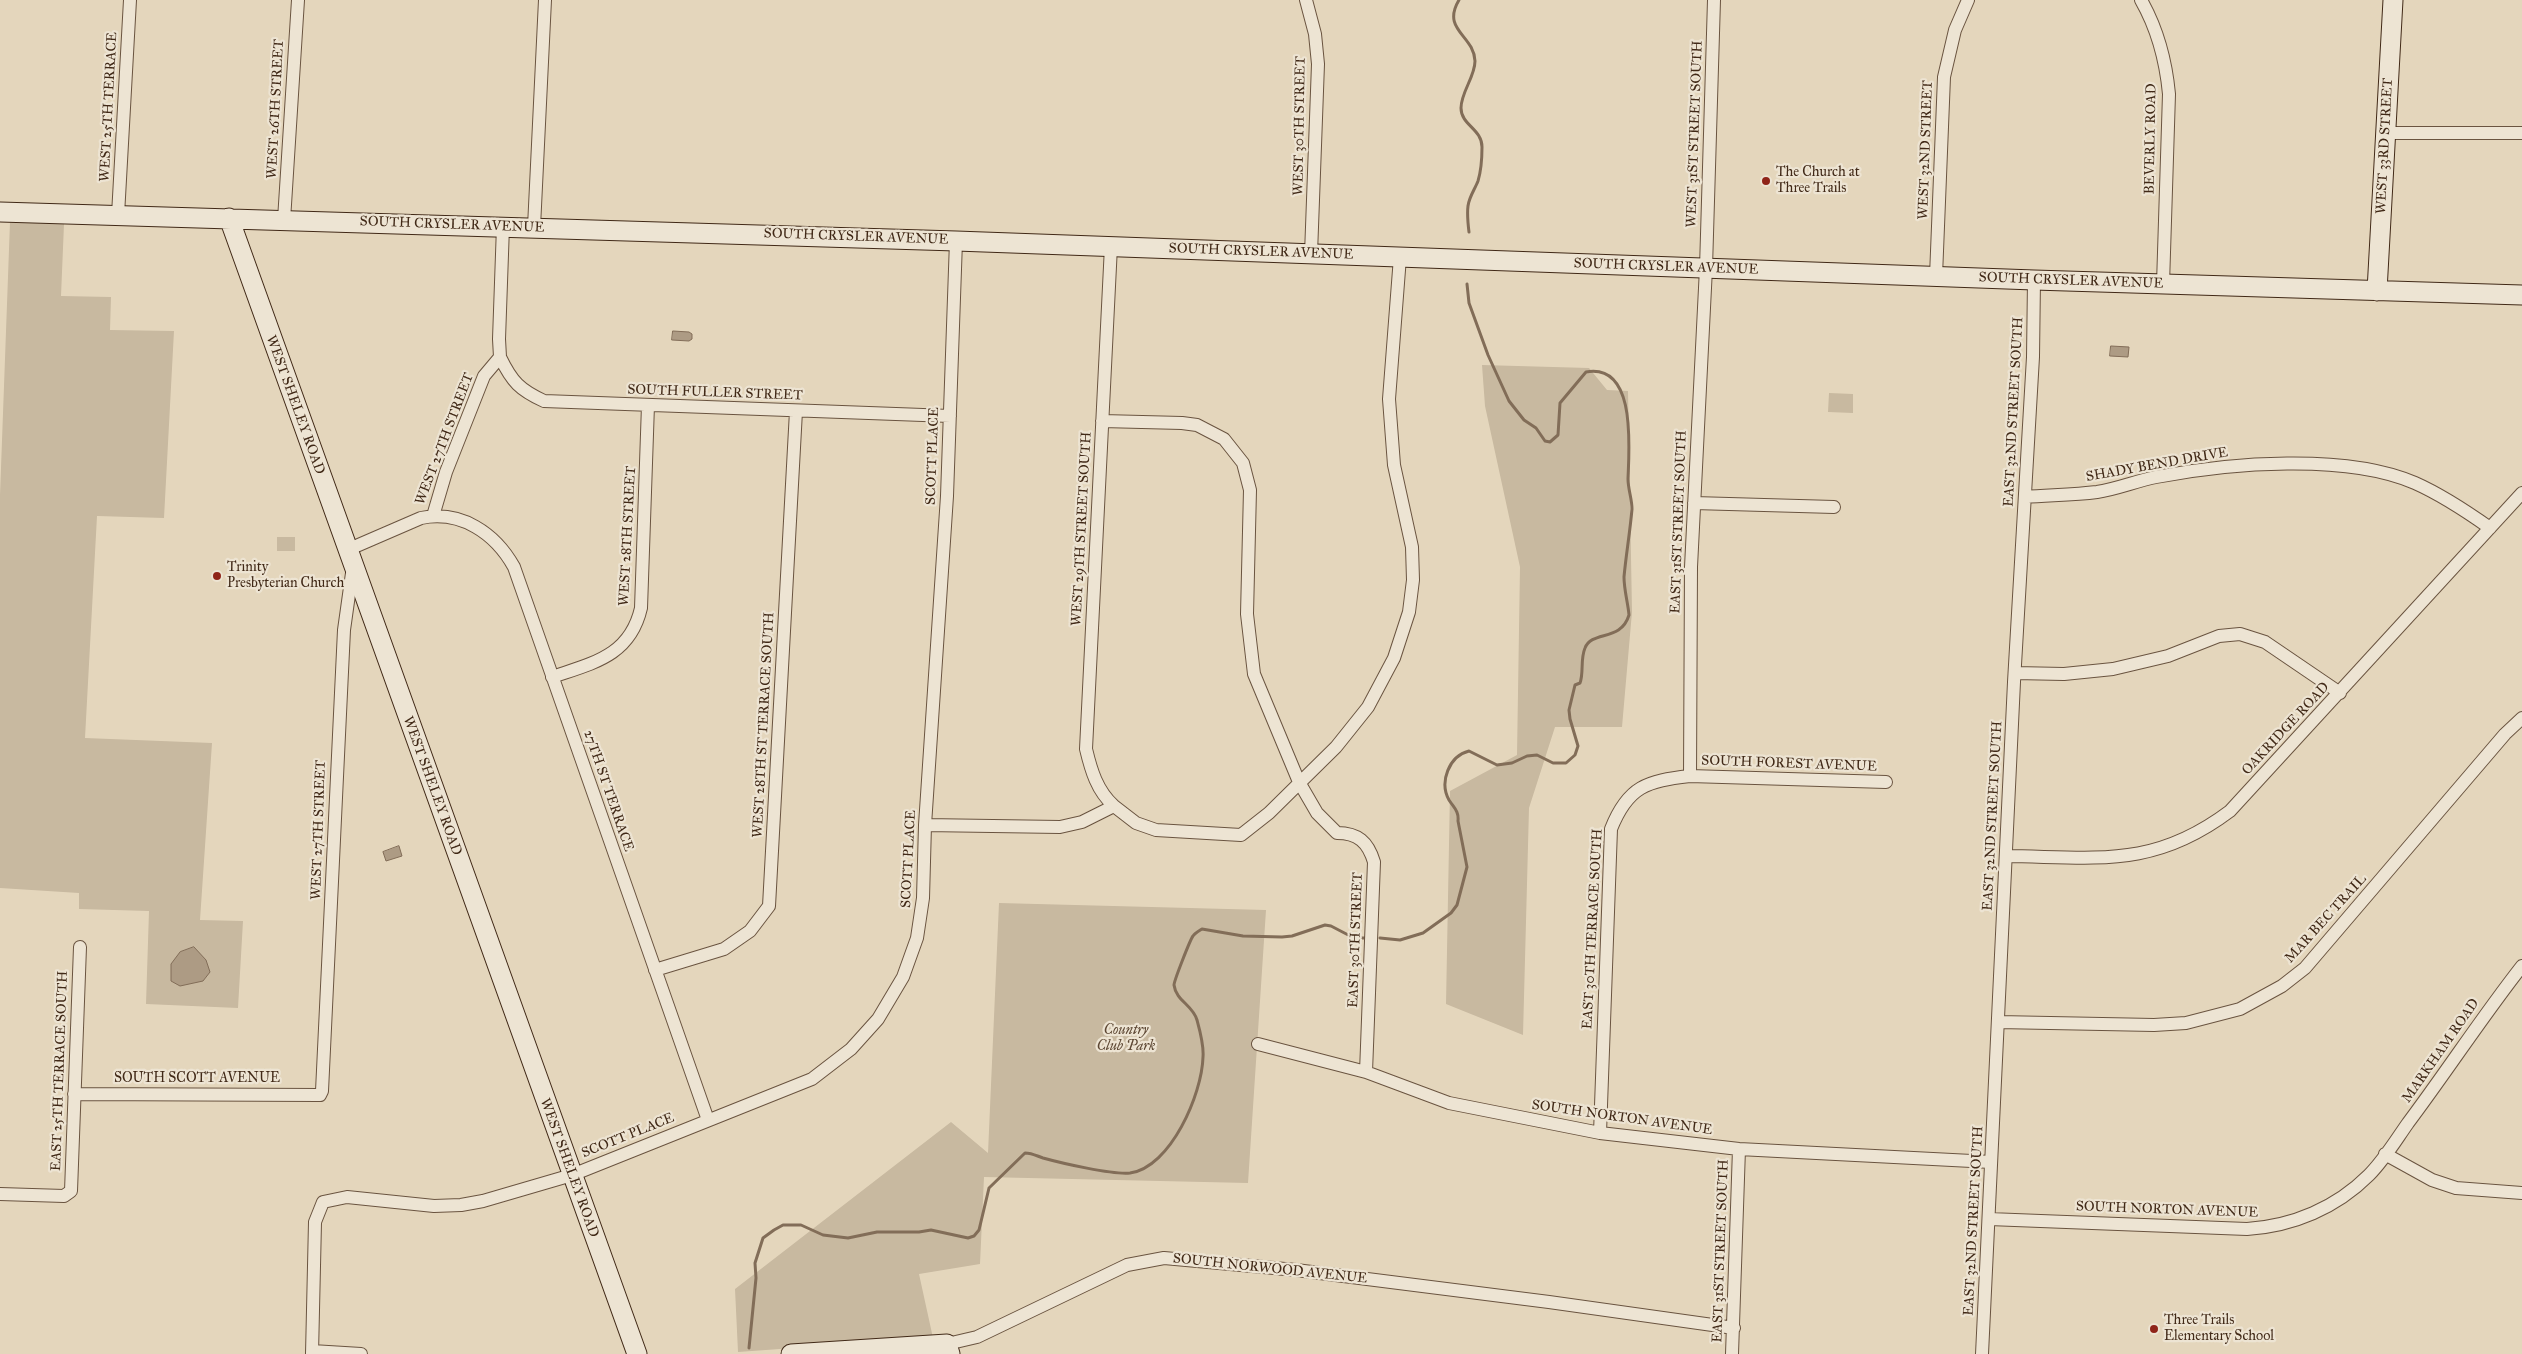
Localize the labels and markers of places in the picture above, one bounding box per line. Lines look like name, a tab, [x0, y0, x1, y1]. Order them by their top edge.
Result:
place label: The Church at Three Trails	[1776, 165, 1860, 198]
marker: The Church at Three Trails	[1760, 175, 1772, 187]
place label: Trinity Presbyterian Church	[227, 560, 344, 592]
marker: Trinity Presbyterian Church	[211, 570, 223, 582]
place label: Three Trails Elementary School	[2164, 1313, 2274, 1345]
marker: Three Trails Elementary School	[2148, 1323, 2160, 1335]

